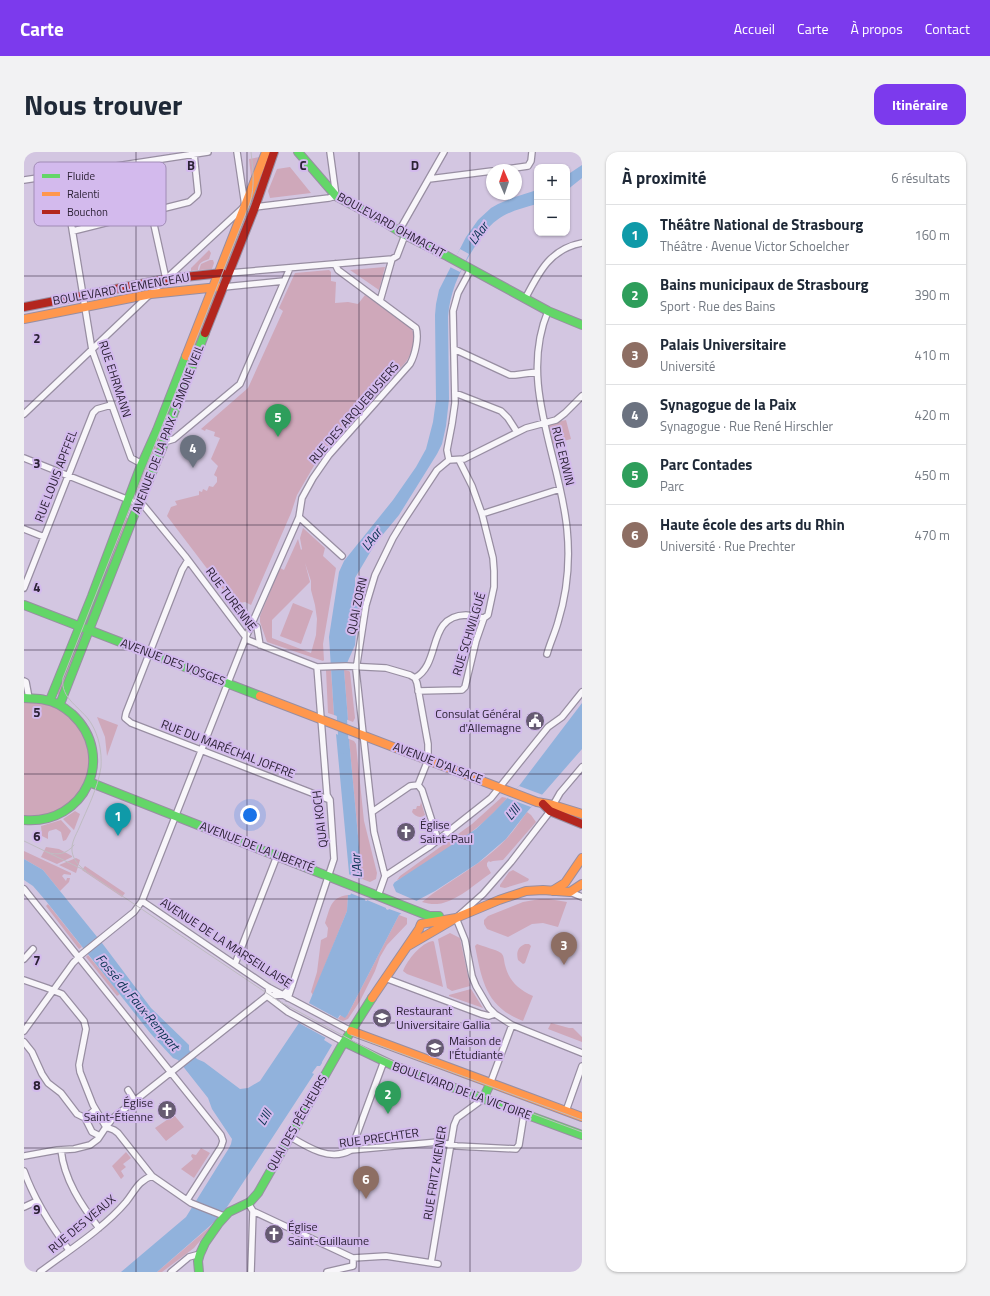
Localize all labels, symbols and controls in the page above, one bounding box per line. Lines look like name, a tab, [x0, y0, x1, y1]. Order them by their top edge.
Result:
text: Carte	[20, 14, 64, 43]
text: Accueil	[734, 18, 775, 39]
text: Carte	[797, 18, 829, 39]
text: À propos	[851, 18, 903, 39]
text: Contact	[925, 18, 970, 39]
text: Nous trouver	[24, 83, 182, 126]
button: Itinéraire	[874, 84, 966, 125]
text: B	[187, 155, 195, 175]
text: C	[299, 155, 307, 175]
text: D	[411, 155, 419, 175]
legend	[34, 162, 166, 226]
north arrow	[486, 164, 522, 200]
map controls	[534, 164, 570, 236]
button: +	[534, 164, 570, 200]
text: À proximité	[622, 165, 706, 191]
text: Fluide	[67, 168, 95, 184]
text: 6 résultats	[891, 168, 950, 188]
text: Ralenti	[67, 186, 100, 202]
street label: BOULEVARD OHMACHT	[334, 187, 449, 263]
button: −	[534, 200, 570, 236]
text: Bouchon	[67, 204, 108, 220]
text: Théâtre National de Strasbourg	[660, 213, 863, 236]
water label: L'Aar	[463, 216, 494, 248]
text: 1	[631, 225, 639, 245]
text: 160 m	[914, 225, 950, 245]
text: Théâtre · Avenue Victor Schoelcher	[660, 236, 849, 256]
street label: BOULEVARD CLEMENCEAU	[51, 267, 191, 310]
text: Bains municipaux de Strasbourg	[660, 273, 869, 296]
text: 2	[631, 285, 639, 305]
text: 390 m	[914, 285, 950, 305]
text: Sport · Rue des Bains	[660, 296, 775, 316]
text: 2	[33, 328, 41, 348]
text: Palais Universitaire	[660, 333, 786, 356]
street label: RUE EHRMANN	[94, 338, 137, 420]
street label: AVENUE DE LA PAIX - SIMONE VEIL	[127, 341, 209, 516]
text: 3	[631, 345, 639, 365]
text: 410 m	[914, 345, 950, 365]
text: Université	[660, 356, 715, 376]
street label: RUE DES ARQUEBUSIERS	[304, 357, 403, 468]
text: Synagogue de la Paix	[660, 393, 796, 416]
pin: 5	[265, 404, 291, 437]
text: 4	[631, 405, 639, 425]
text: 420 m	[914, 405, 950, 425]
text: Synagogue · Rue René Hirschler	[660, 416, 833, 436]
street label: RUE ERWIN	[547, 424, 580, 487]
street label: RUE LOUIS APFFEL	[29, 427, 82, 524]
pin: 4	[180, 435, 206, 468]
text: 3	[33, 453, 41, 473]
text: Parc Contades	[660, 453, 752, 476]
text: 5	[631, 465, 639, 485]
text: 450 m	[914, 465, 950, 485]
text: Parc	[660, 476, 684, 496]
text: Haute école des arts du Rhin	[660, 513, 845, 536]
water label: L'Aar	[356, 522, 387, 555]
text: 6	[631, 525, 639, 545]
text: 470 m	[914, 525, 950, 545]
text: Université · Rue Prechter	[660, 536, 795, 556]
street label: RUE TURENNE	[201, 563, 262, 635]
street label: QUAI ZORN	[341, 576, 372, 636]
text: 4	[33, 577, 41, 597]
street label: RUE SCHWILGUÉ	[447, 589, 490, 678]
street label: AVENUE DES VOSGES	[118, 633, 228, 690]
text: 5	[33, 702, 41, 722]
place label: Consulat Général d'Allemagne	[435, 704, 521, 737]
public building icon: Consulat Général d'Allemagne	[524, 710, 546, 732]
street label: RUE DU MARÉCHAL JOFFRE	[159, 714, 298, 783]
street label: AVENUE D'ALSACE	[391, 737, 486, 789]
street label: QUAI KOCH	[307, 789, 332, 849]
water label: L'Ill	[499, 798, 526, 824]
pin: 1	[105, 803, 131, 836]
your location	[240, 805, 260, 825]
place label: Église Saint-Paul	[420, 815, 473, 848]
street label: AVENUE DE LA LIBERTÉ	[197, 816, 317, 877]
church icon: Église Saint-Paul	[395, 821, 417, 843]
text: 6	[33, 826, 41, 846]
water label: L'Aar	[345, 851, 367, 879]
street label: AVENUE DE LA MARSEILLAISE	[157, 893, 296, 993]
pin: 3	[551, 932, 577, 965]
water label: Fossé du Faux-Rempart	[91, 949, 186, 1056]
text: 7	[33, 950, 41, 970]
place label: Restaurant Universitaire Gallia	[396, 1001, 490, 1034]
school or university icon: Restaurant Universitaire Gallia	[371, 1007, 393, 1029]
place label: Maison de l'Étudiante	[449, 1031, 503, 1064]
school or university icon: Maison de l'Étudiante	[424, 1037, 446, 1059]
street label: BOULEVARD DE LA VICTOIRE	[390, 1056, 535, 1125]
street label: QUAI DES PÊCHEURS	[261, 1071, 332, 1174]
text: 8	[33, 1075, 41, 1095]
pin: 2	[375, 1081, 401, 1114]
place label: Église Saint-Étienne	[84, 1093, 153, 1126]
church icon: Église Saint-Étienne	[156, 1099, 178, 1121]
water label: L'Ill	[251, 1103, 278, 1129]
street label: RUE PRECHTER	[338, 1123, 420, 1153]
street label: RUE FRITZ KIENER	[418, 1125, 451, 1221]
pin: 6	[353, 1166, 379, 1199]
street label: RUE DES VEAUX	[44, 1189, 120, 1258]
text: 9	[33, 1199, 41, 1219]
place label: Église Saint-Guillaume	[288, 1217, 369, 1250]
church icon: Église Saint-Guillaume	[263, 1223, 285, 1245]

